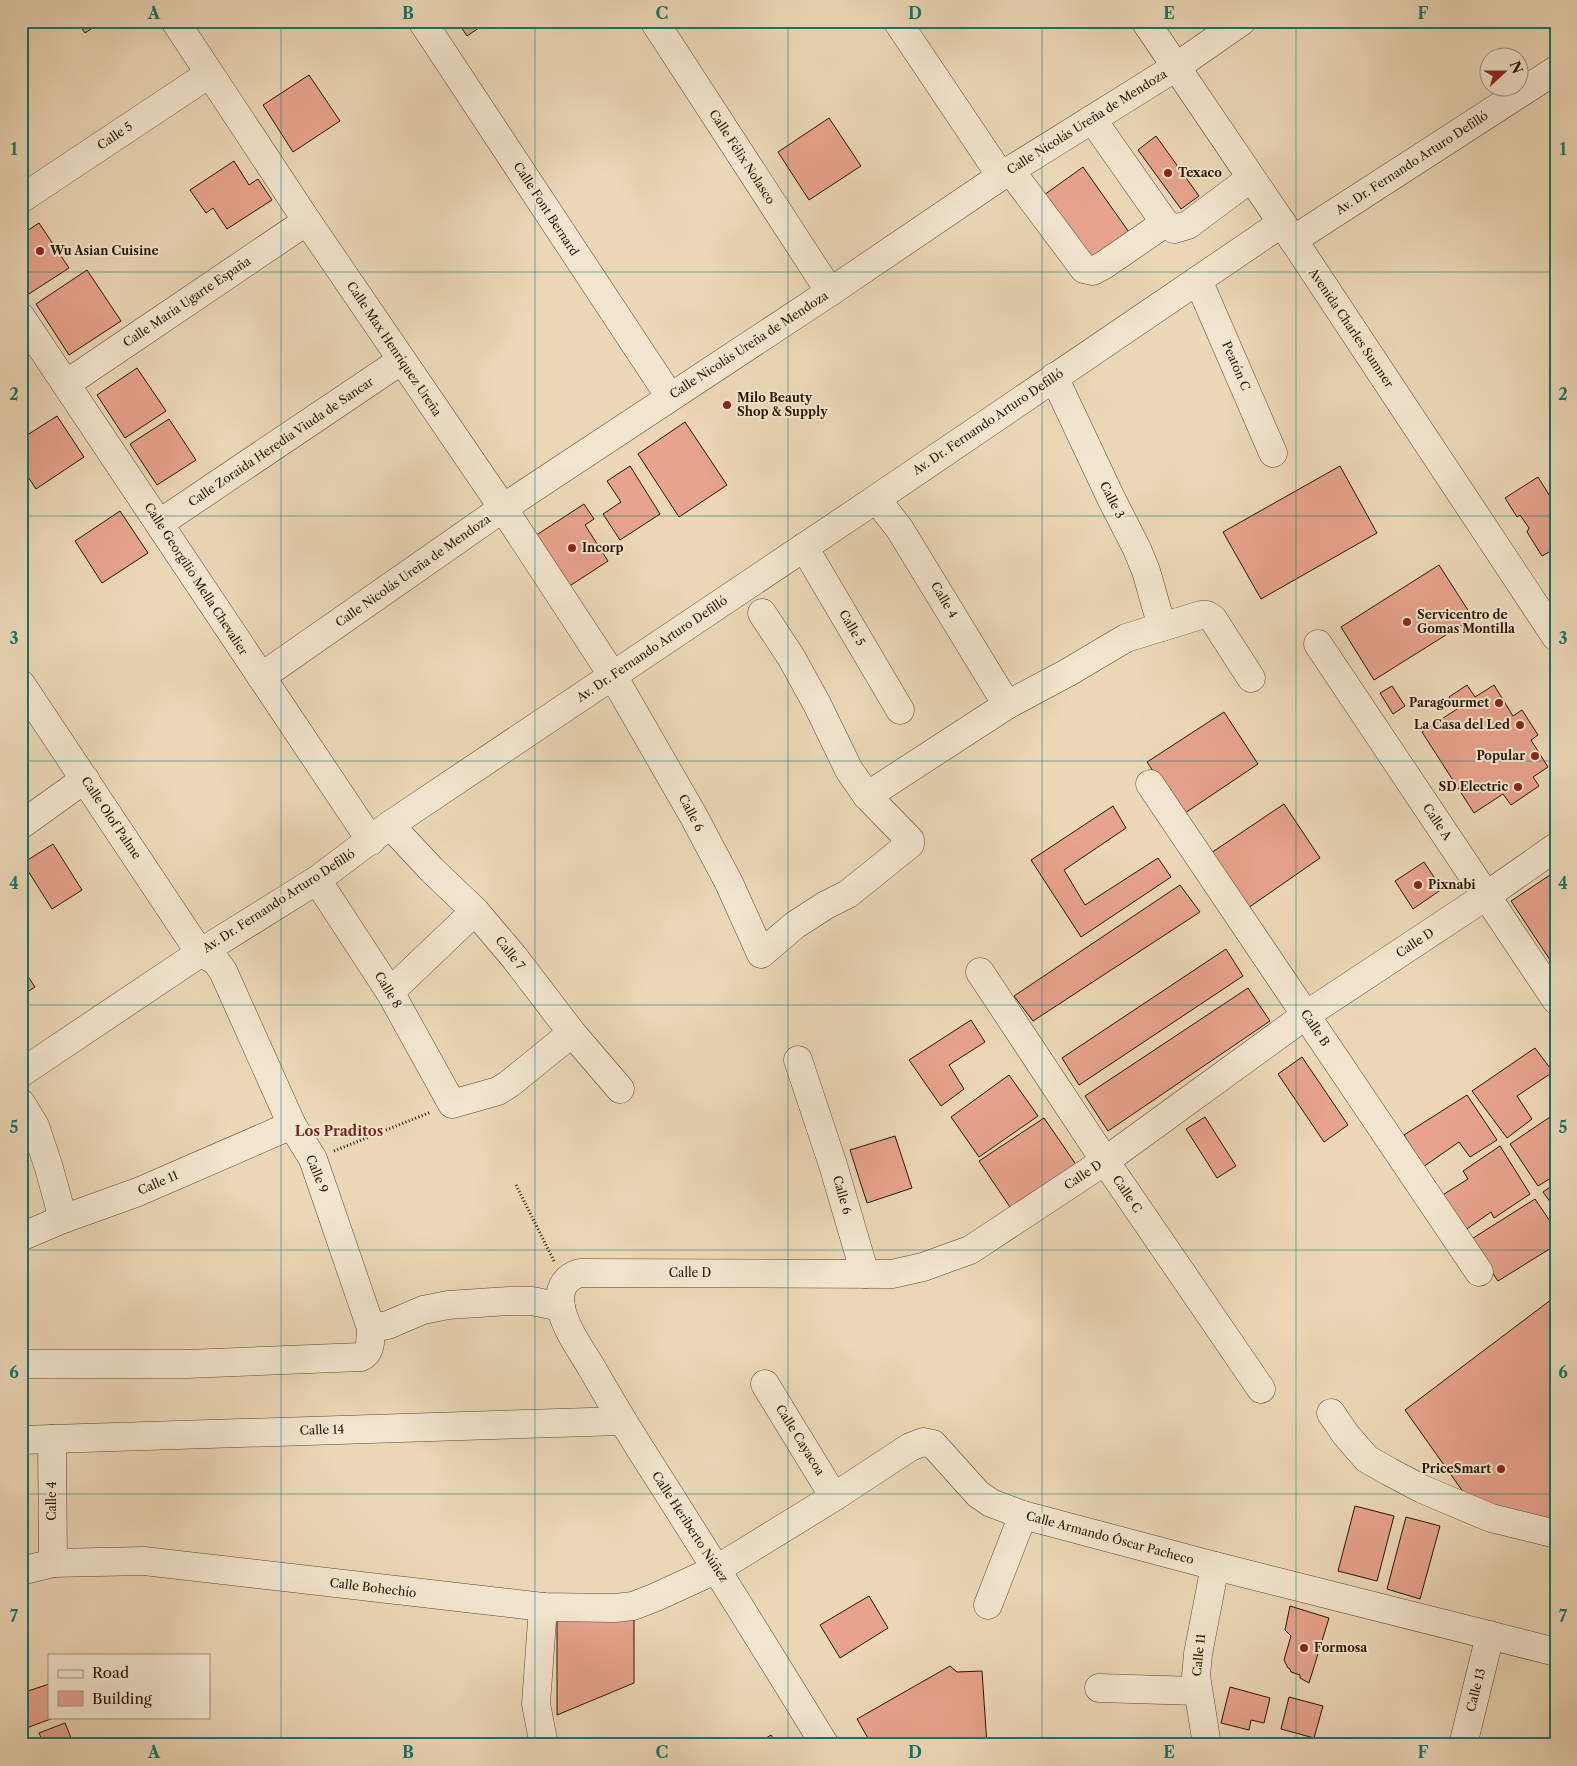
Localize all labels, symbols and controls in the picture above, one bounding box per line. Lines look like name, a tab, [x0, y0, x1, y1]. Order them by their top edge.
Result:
text: A	[147, 3, 161, 23]
text: B	[402, 3, 414, 23]
text: C	[656, 3, 668, 23]
text: D	[908, 3, 922, 23]
text: E	[1163, 3, 1175, 23]
text: F	[1418, 3, 1429, 23]
north arrow	[1480, 48, 1530, 98]
text: N	[1506, 58, 1527, 76]
street label: Calle Nicolás Ureña de Mendoza	[1004, 66, 1170, 177]
street label: Calle Félix Nolasco	[706, 107, 779, 207]
street label: Av. Dr. Fernando Arturo Defilló	[1332, 108, 1491, 218]
street label: Calle 5	[94, 118, 135, 153]
text: 1	[10, 139, 18, 159]
text: 1	[1559, 139, 1567, 159]
street label: Calle Font Bernard	[511, 159, 583, 259]
place label: Texaco	[1178, 165, 1222, 180]
marker: Texaco	[1162, 167, 1174, 179]
place label: Wu Asian Cuisine	[49, 243, 159, 258]
marker: Wu Asian Cuisine	[34, 245, 46, 257]
street label: Calle María Ugarte España	[120, 253, 254, 350]
street label: Avenida Charles Sumner	[1305, 264, 1397, 390]
street label: Calle Max Henríquez Ureña	[344, 279, 445, 419]
street label: Calle Nicolás Ureña de Mendoza	[667, 287, 831, 401]
street label: Peatón C	[1219, 339, 1254, 393]
street label: Av. Dr. Fernando Arturo Defilló	[909, 365, 1066, 478]
street label: Calle Zoraida Heredia Viuda de Sancar	[185, 374, 376, 509]
text: 2	[9, 384, 19, 404]
text: 2	[1558, 384, 1568, 404]
place label: Milo Beauty Shop & Supply	[737, 390, 828, 419]
marker: Milo Beauty Shop & Supply	[721, 399, 733, 411]
street label: Calle 3	[1097, 479, 1128, 521]
street label: Calle Georgilio Mella Chevalier	[141, 500, 251, 658]
street label: Calle Nicolás Ureña de Mendoza	[332, 511, 494, 630]
place label: Incorp	[582, 540, 623, 555]
marker: Incorp	[566, 542, 578, 554]
street label: Calle 4	[928, 579, 961, 621]
street label: Av. Dr. Fernando Arturo Defilló	[573, 592, 730, 705]
street label: Calle 5	[836, 607, 869, 648]
place label: Servicentro de Gomas Montilla	[1417, 607, 1516, 636]
marker: Servicentro de Gomas Montilla	[1401, 616, 1413, 628]
text: 3	[9, 628, 19, 648]
text: 3	[1558, 628, 1568, 648]
place label: Paragourmet	[1409, 695, 1489, 710]
marker: Paragourmet	[1493, 697, 1505, 709]
place label: La Casa del Led	[1414, 717, 1510, 732]
marker: La Casa del Led	[1514, 719, 1526, 731]
place label: Popular	[1476, 748, 1525, 763]
marker: Popular	[1529, 750, 1541, 762]
street label: Calle Olof Palme	[78, 774, 145, 862]
place label: SD Electric	[1439, 779, 1508, 794]
marker: SD Electric	[1512, 781, 1524, 793]
street label: Calle 6	[676, 792, 707, 834]
street label: Calle A	[1420, 801, 1456, 844]
street label: Av. Dr. Fernando Arturo Defilló	[199, 846, 358, 956]
text: 4	[9, 873, 19, 893]
text: 4	[1558, 873, 1568, 893]
place label: Pixnabi	[1428, 877, 1476, 892]
marker: Pixnabi	[1412, 879, 1424, 891]
street label: Calle D	[1393, 925, 1437, 960]
street label: Calle 7	[492, 933, 528, 972]
street label: Calle 8	[372, 969, 405, 1011]
street label: Calle B	[1298, 1007, 1333, 1049]
text: 5	[10, 1117, 19, 1137]
text: 5	[1559, 1117, 1568, 1137]
district label: Los Praditos	[295, 1122, 383, 1140]
street label: Calle 9	[303, 1153, 332, 1195]
street label: Calle D	[1061, 1156, 1105, 1193]
street label: Calle 11	[135, 1167, 180, 1198]
street label: Calle C	[1109, 1172, 1145, 1215]
street label: Calle 6	[830, 1174, 855, 1216]
street label: Calle D	[669, 1265, 711, 1280]
text: 6	[9, 1362, 19, 1382]
text: 6	[1558, 1362, 1568, 1382]
street label: Calle Cayacoa	[773, 1402, 828, 1478]
street label: Calle 14	[299, 1421, 345, 1438]
place label: PriceSmart	[1422, 1461, 1491, 1476]
marker: PriceSmart	[1495, 1463, 1507, 1475]
street label: Calle Heriberto Núñez	[649, 1469, 732, 1585]
street label: Calle 4	[44, 1481, 59, 1521]
street label: Calle Armando Óscar Pacheco	[1025, 1507, 1196, 1567]
street label: Calle Bohechío	[329, 1575, 417, 1600]
text: 7	[10, 1606, 19, 1626]
text: 7	[1559, 1606, 1568, 1626]
street label: Calle 11	[1189, 1633, 1208, 1677]
place label: Formosa	[1314, 1640, 1368, 1655]
marker: Formosa	[1298, 1642, 1310, 1654]
legend	[48, 1654, 210, 1718]
text: Road	[92, 1663, 129, 1682]
street label: Calle 13	[1463, 1667, 1488, 1713]
text: Building	[92, 1689, 152, 1708]
text: A	[147, 1742, 161, 1762]
text: B	[402, 1742, 414, 1762]
text: C	[656, 1742, 668, 1762]
text: D	[908, 1742, 922, 1762]
text: E	[1163, 1742, 1175, 1762]
text: F	[1418, 1742, 1429, 1762]

